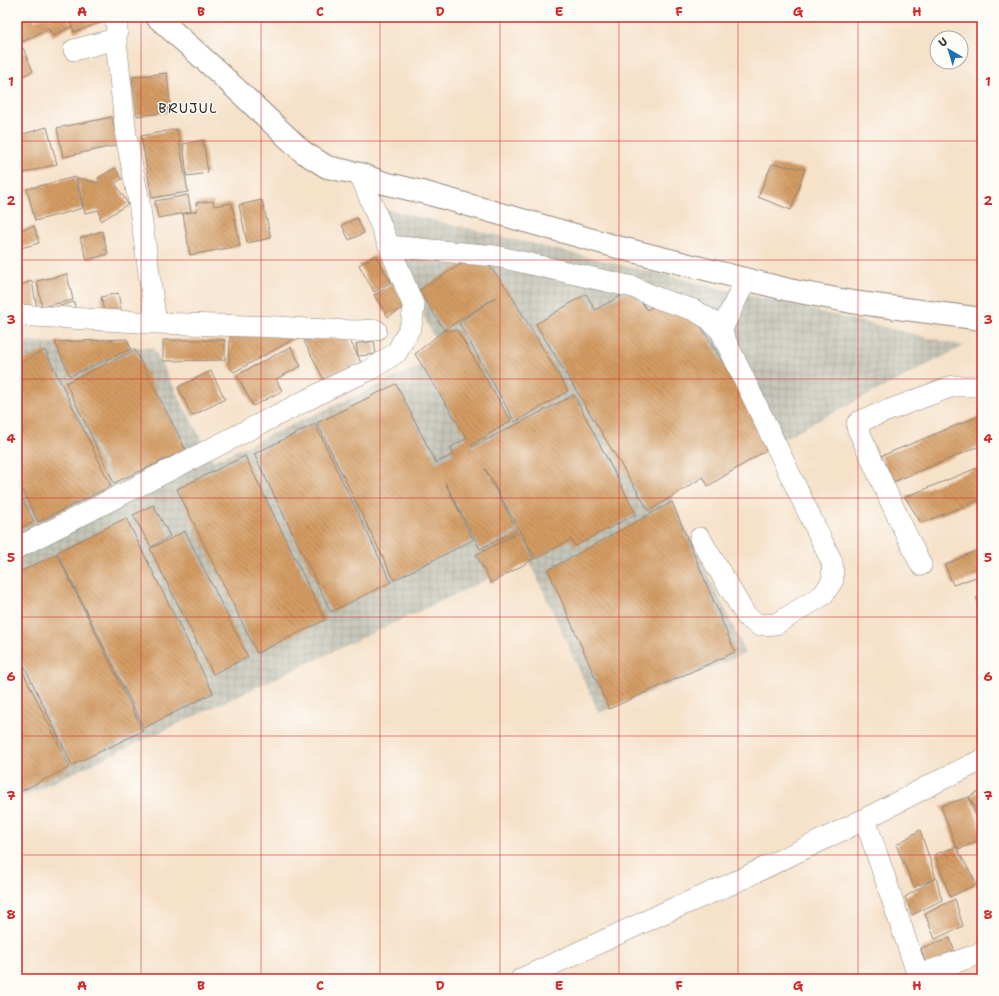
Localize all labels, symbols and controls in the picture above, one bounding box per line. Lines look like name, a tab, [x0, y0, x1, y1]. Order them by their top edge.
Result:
text: A	[77, 3, 87, 20]
text: B	[197, 3, 205, 20]
text: C	[316, 3, 324, 20]
text: D	[435, 3, 445, 20]
text: E	[555, 3, 564, 20]
text: F	[675, 3, 683, 20]
text: G	[793, 3, 804, 20]
text: H	[912, 3, 922, 20]
north arrow	[929, 30, 969, 70]
text: U	[936, 34, 951, 51]
text: 1	[8, 73, 14, 90]
text: 1	[985, 73, 991, 90]
district label: BRUJUL	[158, 99, 218, 117]
text: 2	[6, 192, 16, 209]
text: 2	[983, 192, 993, 209]
text: 3	[6, 311, 16, 328]
text: 3	[983, 311, 993, 328]
text: 4	[6, 430, 16, 447]
text: 4	[983, 430, 993, 447]
text: 5	[7, 549, 15, 566]
text: 5	[984, 549, 992, 566]
text: 6	[6, 668, 16, 685]
text: 6	[983, 668, 993, 685]
text: 7	[6, 787, 16, 804]
text: 7	[983, 787, 993, 804]
text: 8	[6, 906, 16, 923]
text: 8	[983, 906, 993, 923]
text: A	[77, 977, 87, 994]
text: B	[197, 977, 205, 994]
text: C	[316, 977, 324, 994]
text: D	[435, 977, 445, 994]
text: E	[555, 977, 564, 994]
text: F	[675, 977, 683, 994]
text: G	[793, 977, 804, 994]
text: H	[912, 977, 922, 994]

